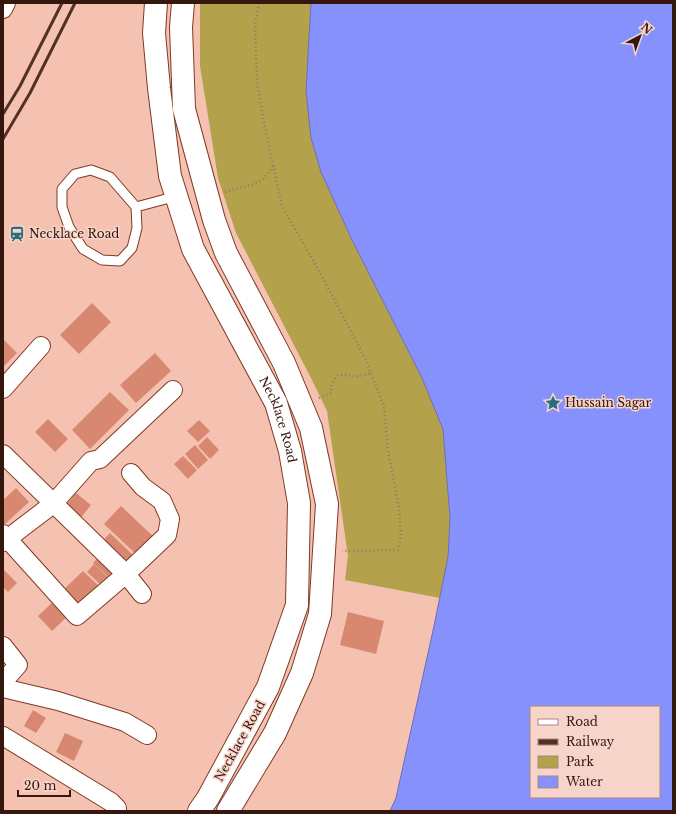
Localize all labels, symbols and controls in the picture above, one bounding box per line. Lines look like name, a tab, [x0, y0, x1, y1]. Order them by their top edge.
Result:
north arrow	[620, 16, 660, 56]
text: N	[638, 20, 656, 38]
station icon: Necklace Road	[8, 225, 26, 243]
place label: Necklace Road	[29, 226, 119, 241]
street label: Necklace Road	[256, 374, 300, 464]
place icon: Hussain Sagar	[544, 394, 562, 412]
place label: Hussain Sagar	[565, 395, 651, 410]
street label: Necklace Road	[211, 698, 268, 784]
legend	[530, 706, 660, 798]
text: Road	[566, 714, 598, 729]
text: Railway	[566, 734, 615, 749]
text: Park	[566, 754, 594, 769]
scale bar	[18, 772, 70, 798]
text: Water	[565, 774, 603, 789]
text: 20 m	[24, 778, 56, 793]

